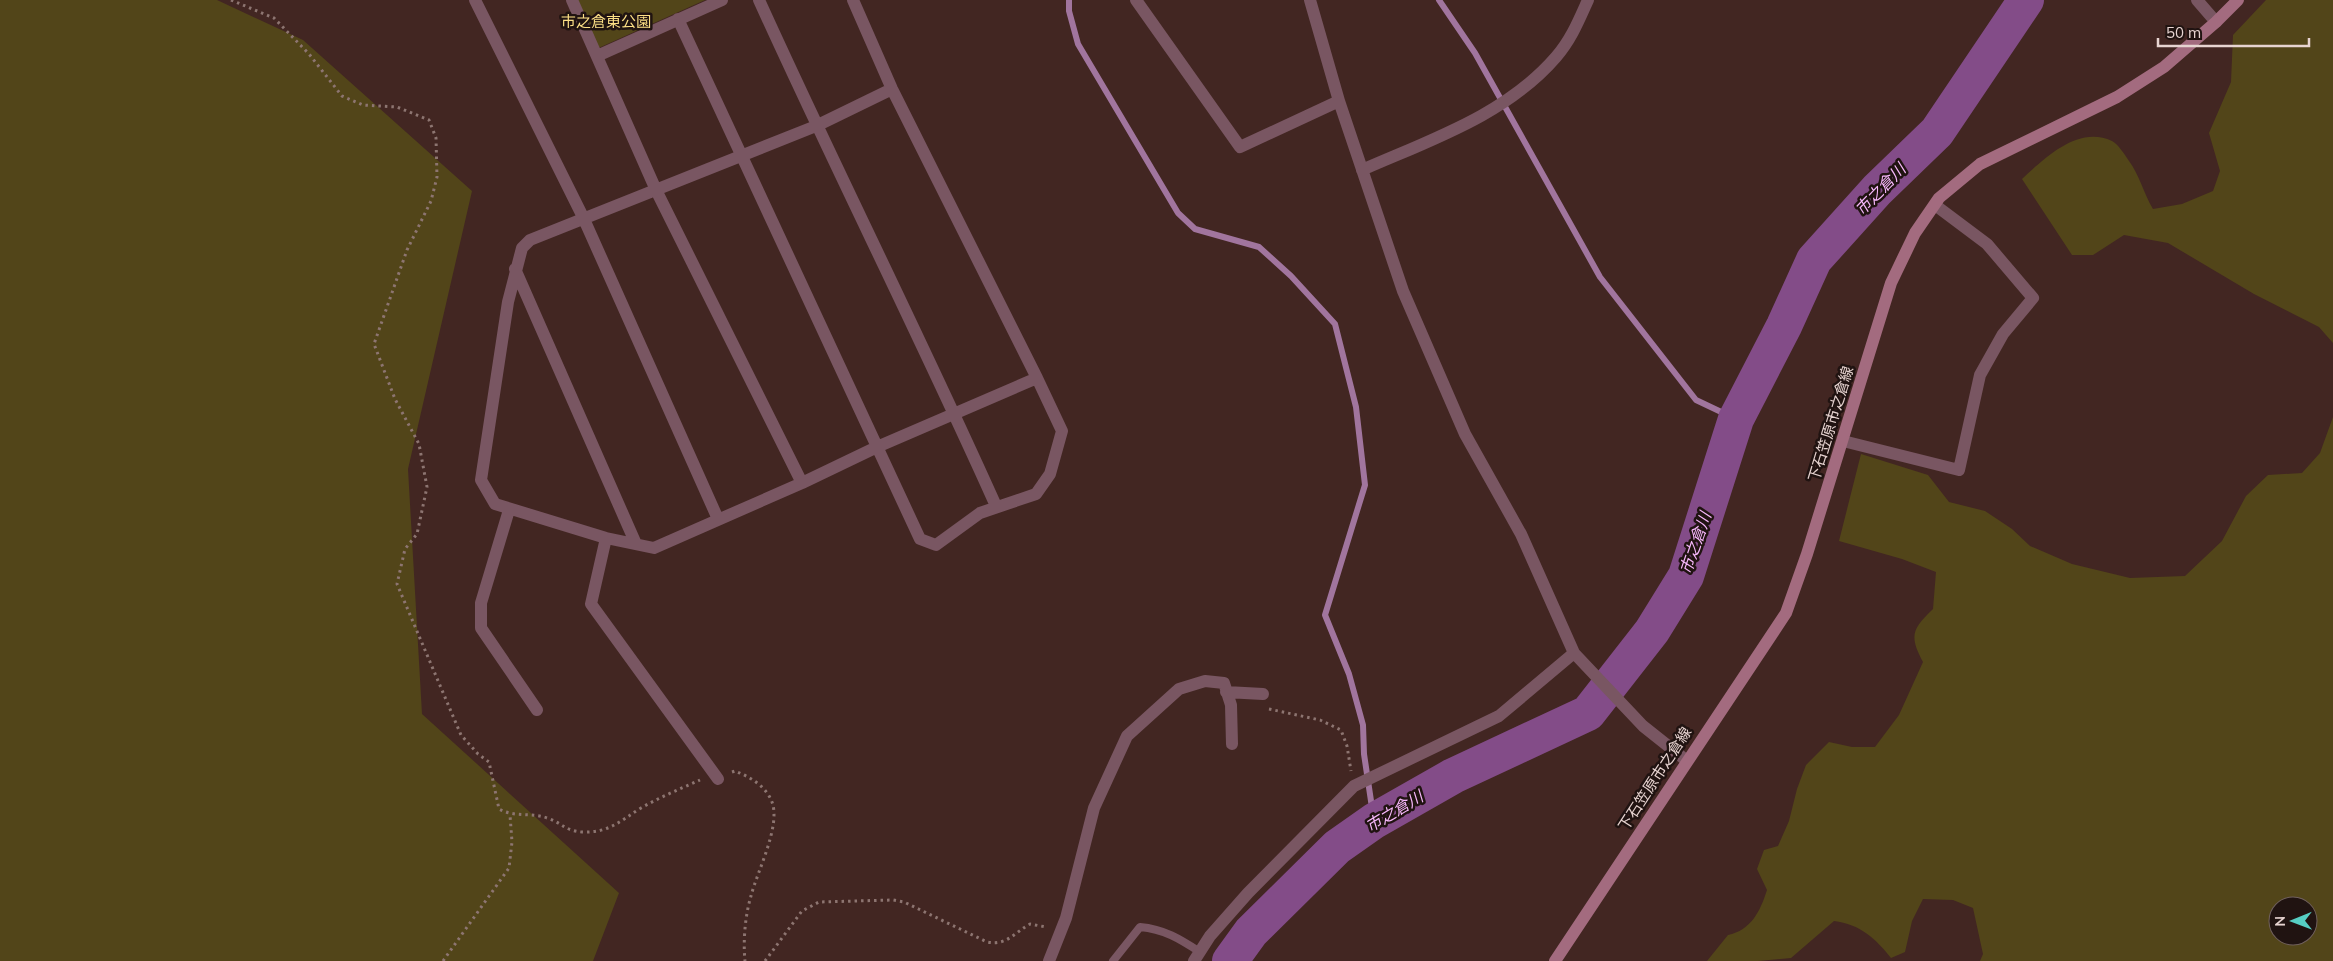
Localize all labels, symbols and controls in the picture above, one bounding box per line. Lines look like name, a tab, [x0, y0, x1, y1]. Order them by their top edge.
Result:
park label: 市之倉東公園	[561, 12, 651, 31]
scale bar	[2158, 15, 2309, 47]
text: 50 m	[2166, 23, 2201, 42]
water label: 市之倉川	[1851, 158, 1911, 219]
street label: 下石笠原市之倉線	[1804, 364, 1857, 484]
water label: 市之倉川	[1675, 508, 1716, 577]
street label: 下石笠原市之倉線	[1614, 723, 1695, 834]
water label: 市之倉川	[1361, 785, 1428, 836]
north arrow	[2268, 896, 2318, 946]
text: N	[2271, 916, 2289, 927]

